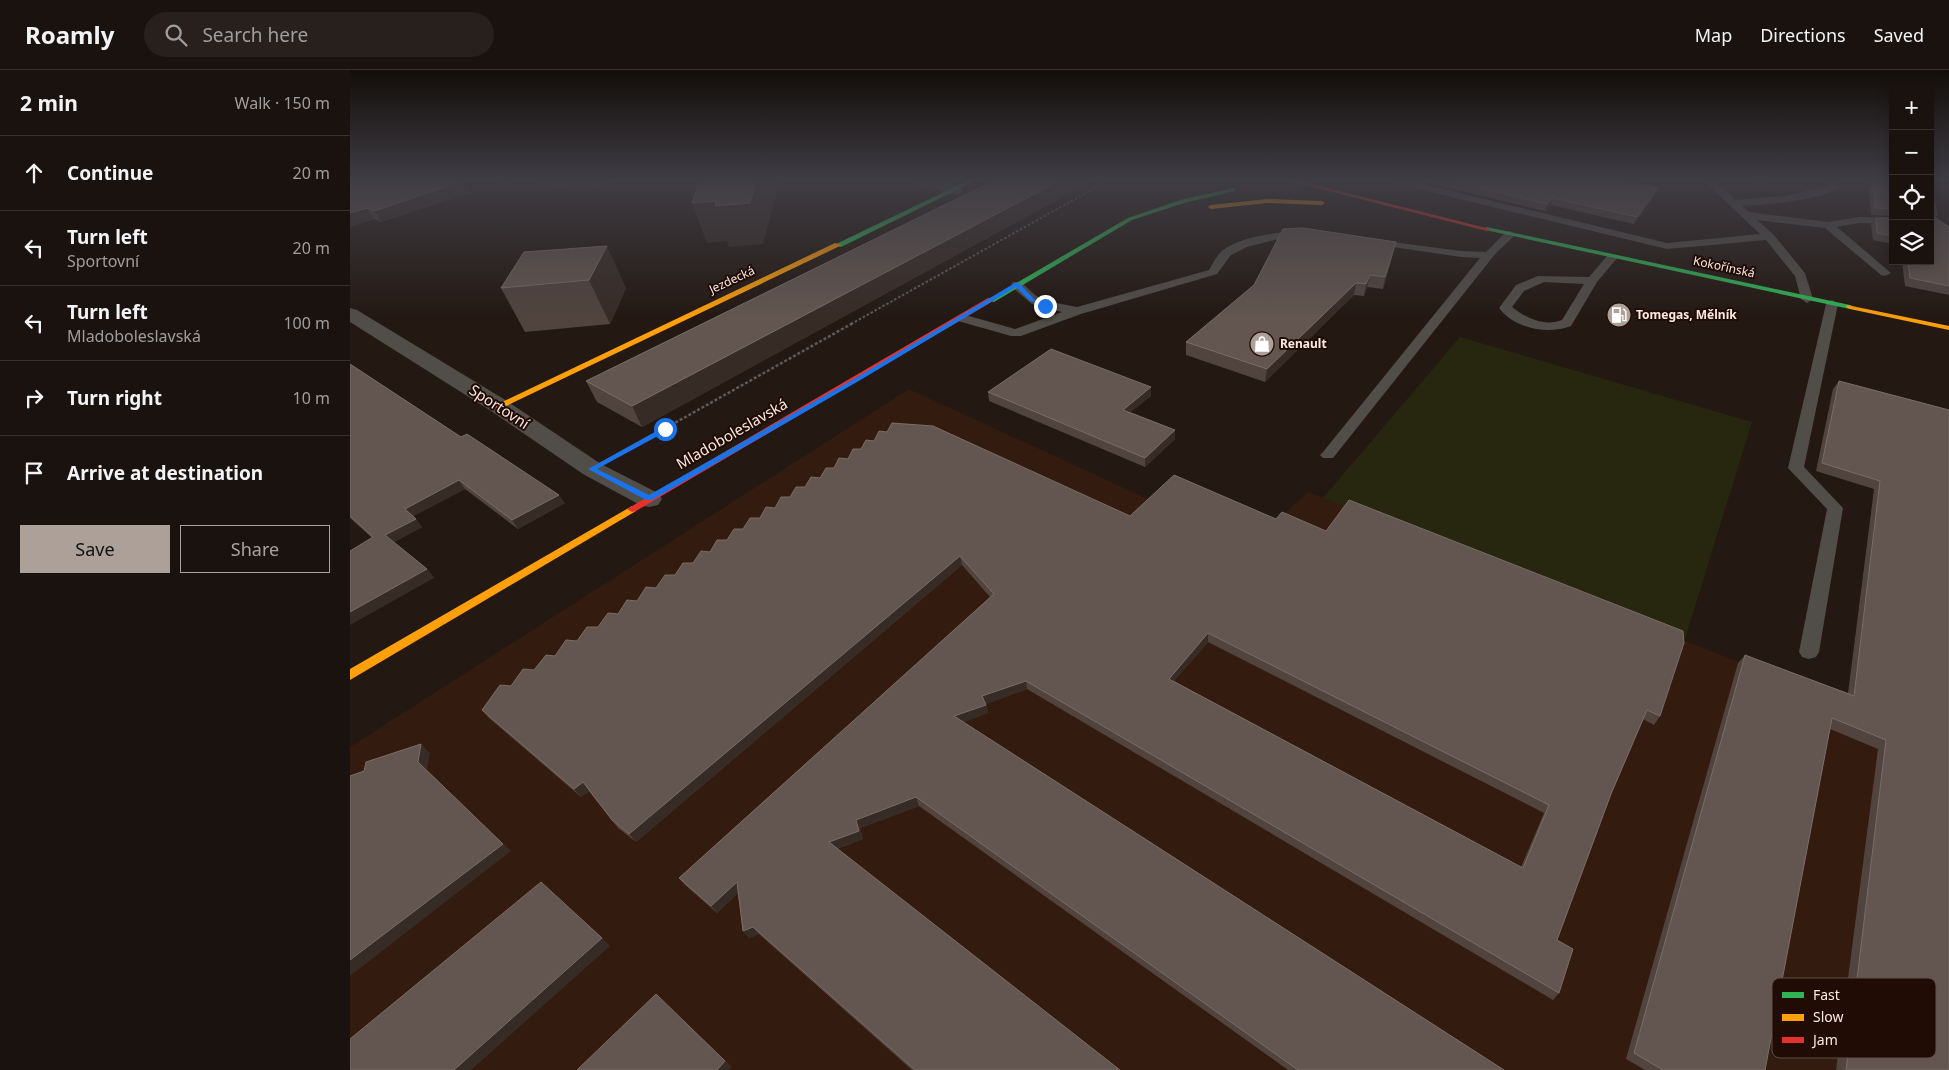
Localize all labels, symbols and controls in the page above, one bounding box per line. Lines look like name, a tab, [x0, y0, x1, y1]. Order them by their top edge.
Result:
search box	[144, 12, 494, 57]
text: Roamly	[25, 18, 114, 51]
icon: search	[162, 21, 190, 49]
text: Search here	[202, 22, 308, 48]
text: Map	[1695, 23, 1732, 47]
text: Directions	[1760, 23, 1846, 47]
text: Saved	[1874, 23, 1924, 47]
map controls	[1889, 85, 1934, 265]
button: +	[1889, 85, 1934, 130]
text: 2 min	[20, 89, 78, 117]
text: Walk · 150 m	[235, 92, 330, 114]
button: −	[1889, 130, 1934, 175]
icon: ahead	[20, 159, 48, 187]
text: Continue	[67, 160, 153, 186]
text: 20 m	[293, 162, 330, 184]
button: locate	[1889, 175, 1934, 220]
button: layers	[1889, 220, 1934, 265]
text: Turn left	[67, 224, 148, 250]
icon: left	[20, 234, 48, 262]
text: 20 m	[293, 237, 330, 259]
text: Sportovní	[67, 250, 139, 272]
street label: Kokořínská	[1692, 252, 1757, 281]
street label: Jezdecká	[705, 262, 757, 298]
route end	[1034, 295, 1057, 318]
text: Turn left	[67, 299, 148, 325]
fuel station icon: Tomegas, Mělník	[1606, 302, 1632, 328]
place label: Tomegas, Mělník	[1636, 306, 1737, 323]
icon: left	[20, 309, 48, 337]
text: 100 m	[283, 312, 330, 334]
text: Mladoboleslavská	[67, 325, 201, 347]
shop icon: Renault	[1249, 331, 1275, 357]
place label: Renault	[1280, 335, 1327, 352]
street label: Sportovní	[466, 379, 534, 434]
icon: right	[20, 384, 48, 412]
text: Turn right	[67, 385, 162, 411]
text: 10 m	[293, 387, 330, 409]
street label: Mladoboleslavská	[672, 393, 791, 473]
route start	[654, 418, 677, 441]
icon: arrive	[20, 459, 48, 487]
text: Arrive at destination	[67, 460, 263, 486]
button: Save	[20, 525, 170, 573]
button: Share	[180, 525, 330, 573]
legend	[1772, 978, 1936, 1058]
text: Fast	[1813, 985, 1840, 1004]
text: Slow	[1813, 1007, 1844, 1026]
text: Jam	[1811, 1030, 1838, 1049]

